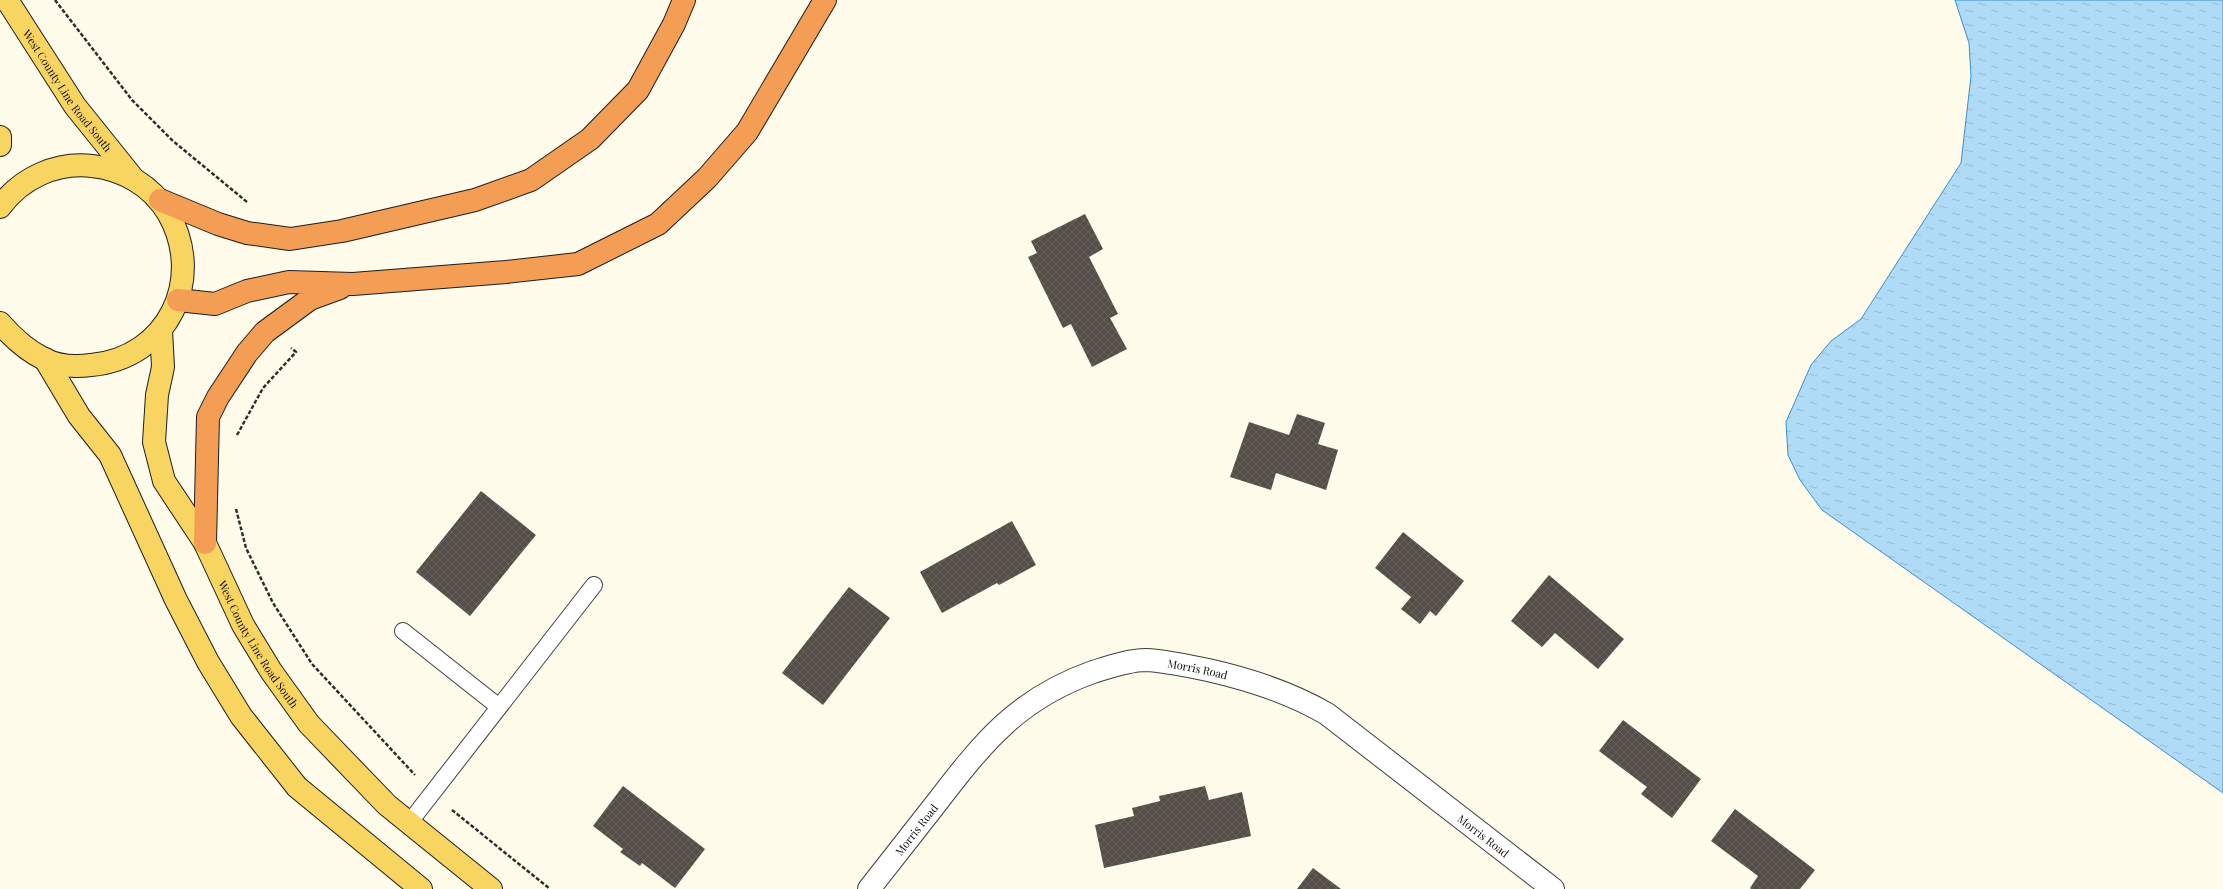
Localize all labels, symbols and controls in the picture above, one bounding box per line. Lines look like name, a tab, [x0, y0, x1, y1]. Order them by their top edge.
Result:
street label: West County Line Road South	[20, 25, 116, 155]
street label: West County Line Road South	[215, 577, 303, 711]
street label: Morris Road	[1166, 655, 1230, 682]
street label: Morris Road	[891, 800, 941, 858]
street label: Morris Road	[1455, 811, 1513, 860]

